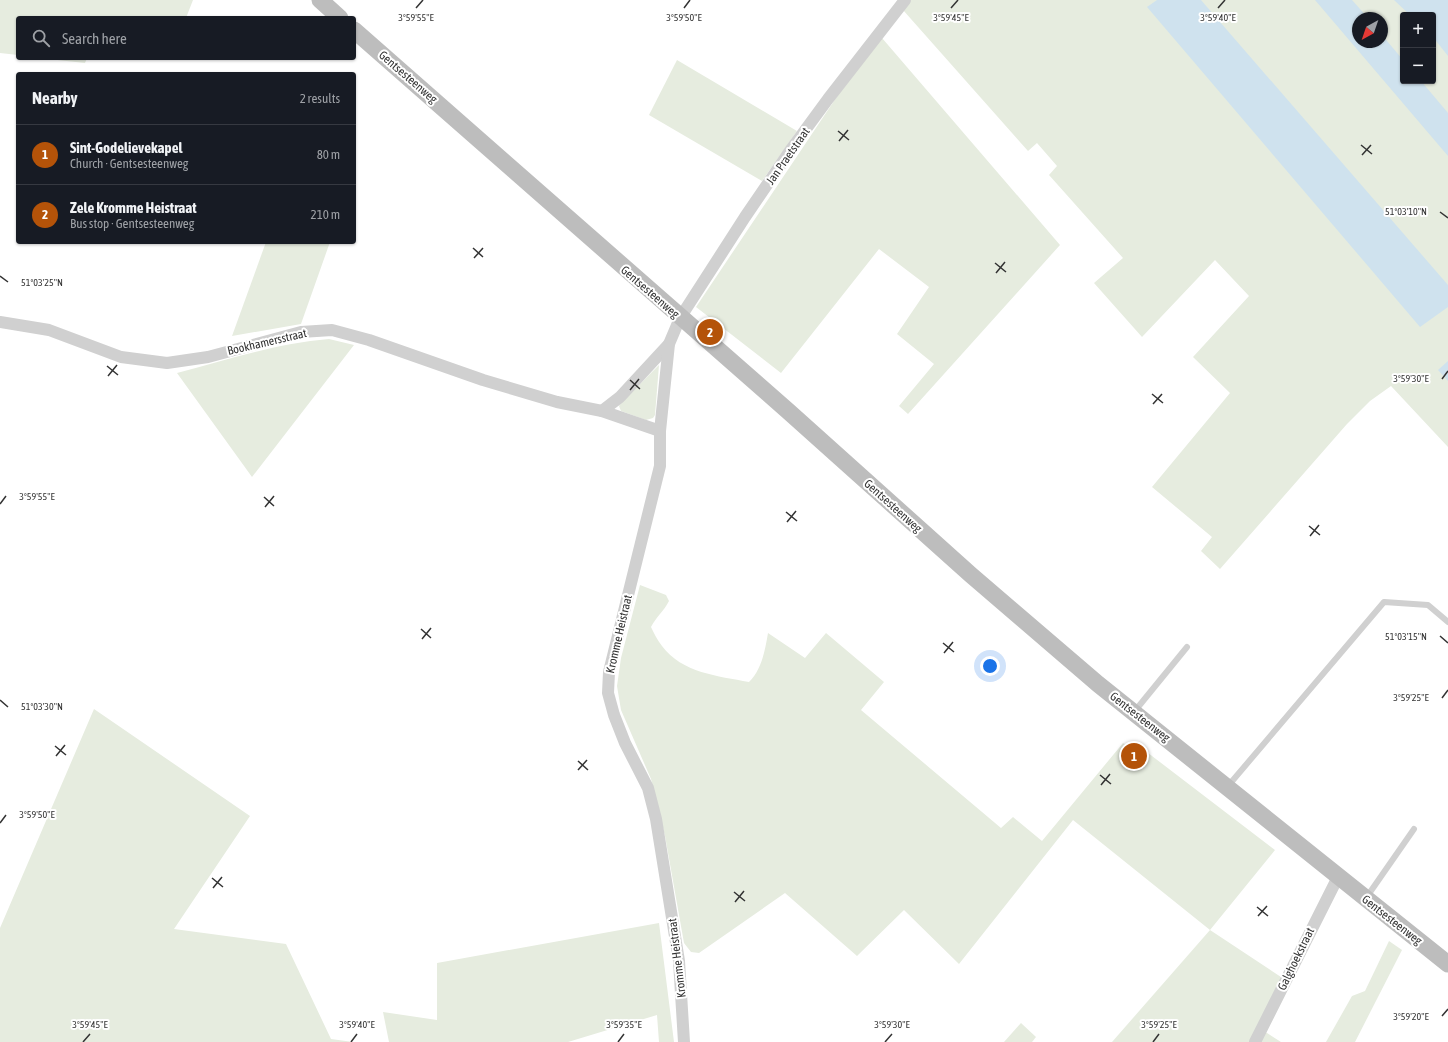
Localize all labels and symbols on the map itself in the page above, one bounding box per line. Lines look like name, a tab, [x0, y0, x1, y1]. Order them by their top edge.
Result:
text: 3°59'55"E	[398, 12, 434, 23]
text: 3°59'50"E	[666, 12, 702, 23]
text: 3°59'45"E	[933, 12, 969, 23]
text: 3°59'40"E	[1200, 12, 1236, 23]
north arrow	[1352, 12, 1388, 48]
street label: Gentsesteenweg	[376, 48, 441, 107]
street label: Jan Praetstraat	[763, 124, 813, 187]
text: 51°03'10"N	[1385, 206, 1427, 217]
street label: Gentsesteenweg	[618, 263, 683, 322]
text: 51°03'25"N	[21, 277, 63, 288]
pin: 2	[697, 317, 723, 347]
street label: Bookhamersstraat	[226, 326, 309, 358]
text: 3°59'30"E	[1393, 373, 1429, 384]
street label: Gentsesteenweg	[861, 476, 925, 536]
text: 3°59'55"E	[19, 491, 55, 502]
street label: Kromme Heistraat	[603, 593, 635, 675]
text: 51°03'15"N	[1385, 631, 1427, 642]
your location	[980, 656, 1000, 676]
street label: Gentsesteenweg	[1107, 689, 1174, 745]
text: 3°59'25"E	[1393, 692, 1429, 703]
text: 51°03'30"N	[21, 701, 63, 712]
pin: 1	[1121, 741, 1147, 771]
text: 3°59'50"E	[19, 809, 55, 820]
street label: Gentsesteenweg	[1359, 892, 1426, 948]
street label: Kromme Heistraat	[665, 917, 689, 999]
street label: Galghoekstraat	[1275, 925, 1317, 993]
text: 3°59'20"E	[1393, 1011, 1429, 1022]
text: 3°59'45"E	[72, 1019, 108, 1030]
text: 3°59'40"E	[339, 1019, 375, 1030]
text: 3°59'35"E	[606, 1019, 642, 1030]
text: 3°59'30"E	[874, 1019, 910, 1030]
text: 3°59'25"E	[1141, 1019, 1177, 1030]

